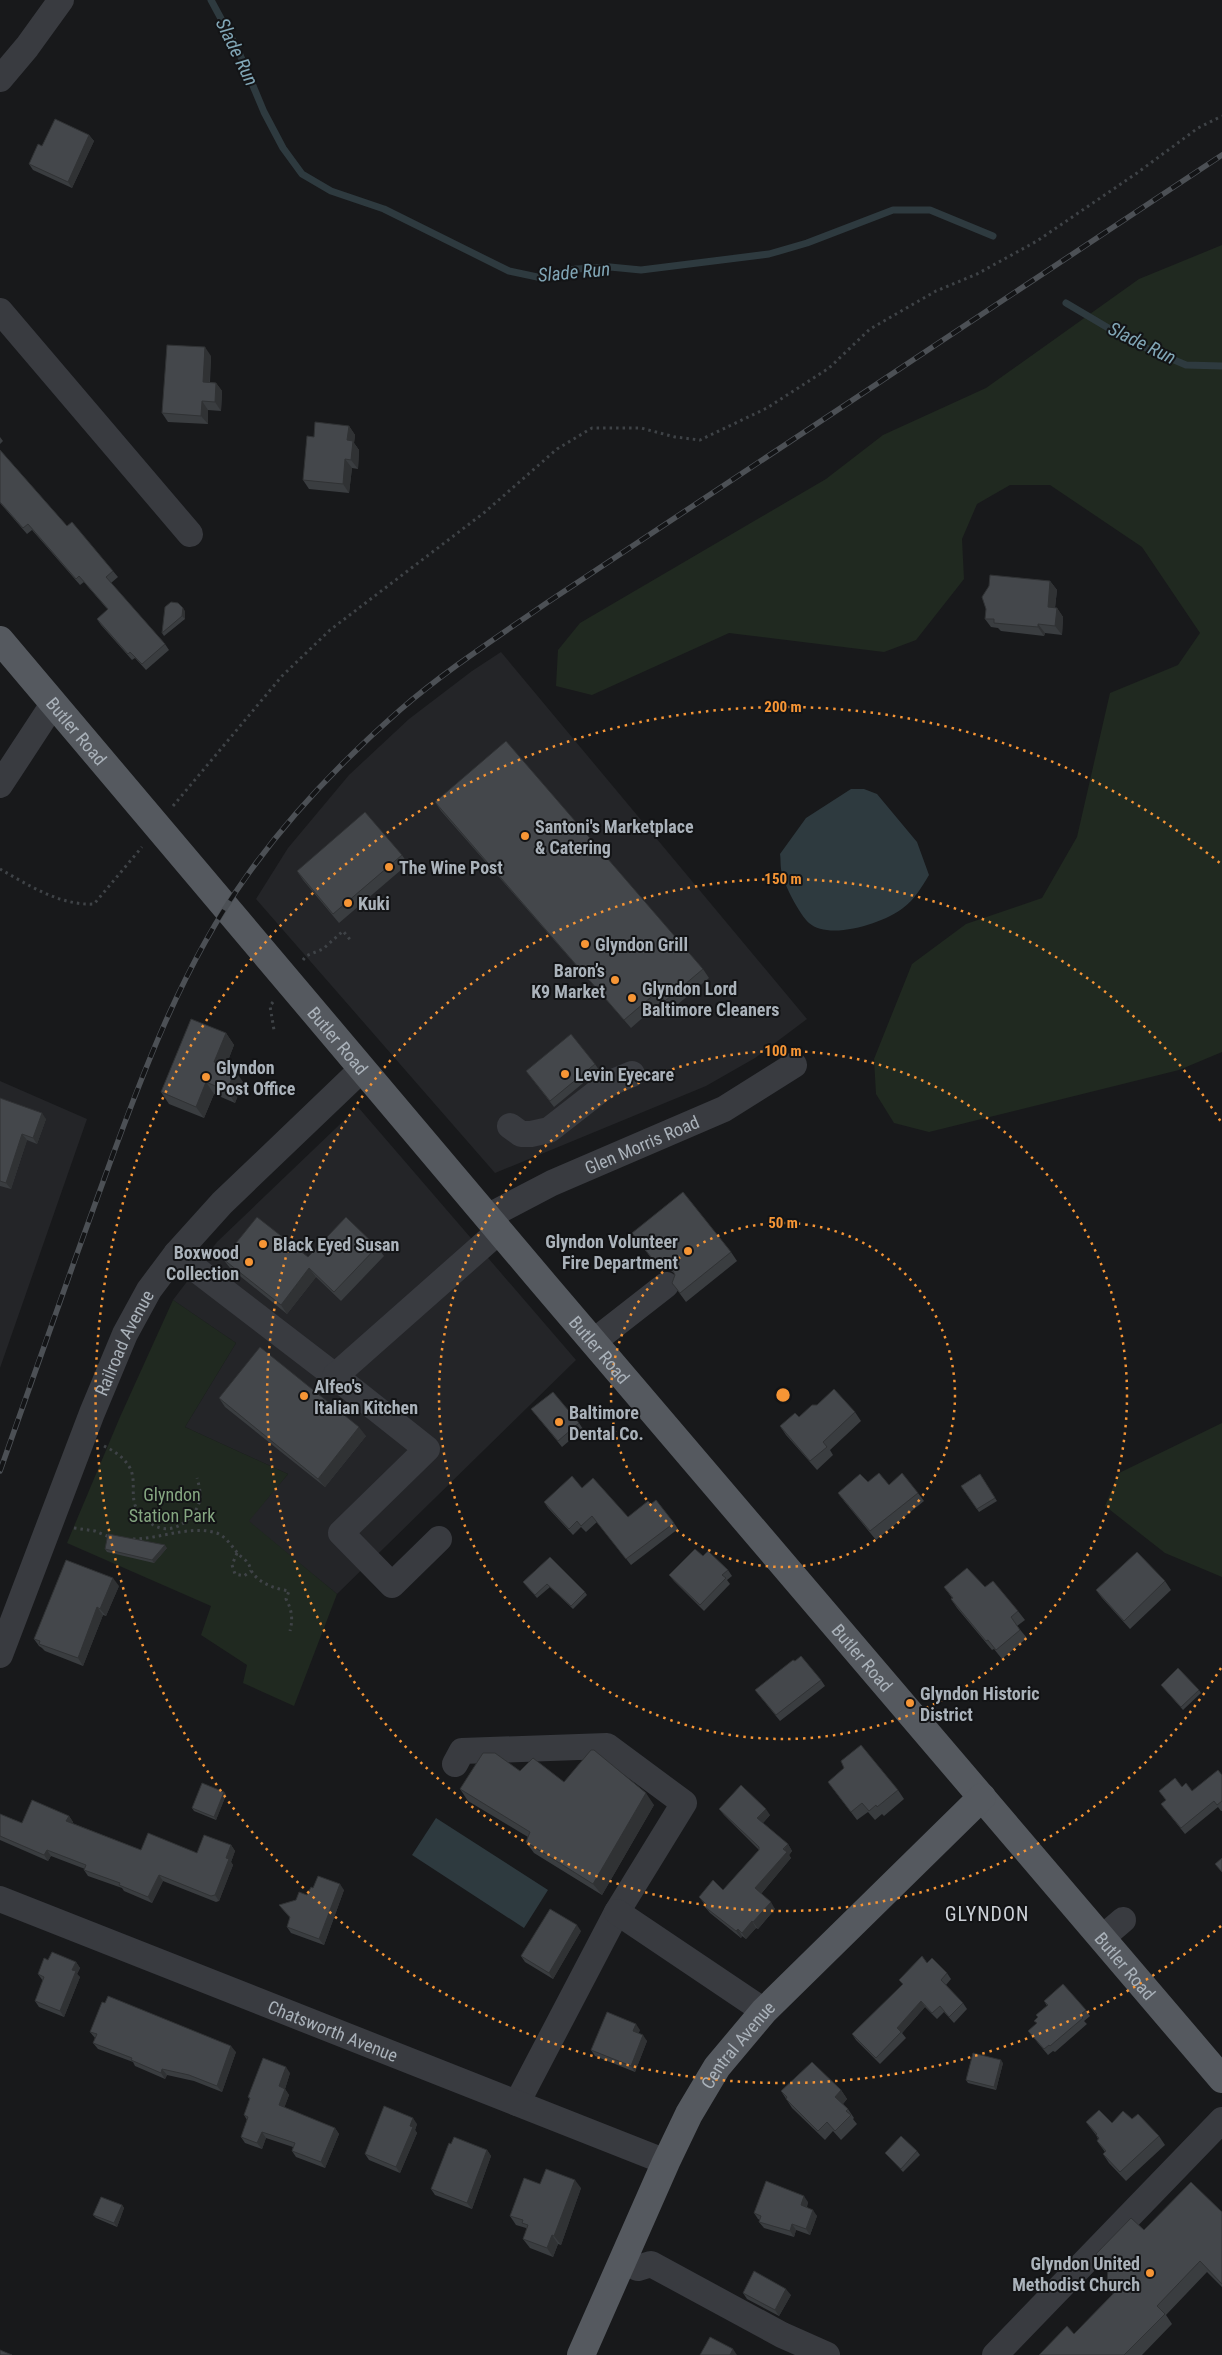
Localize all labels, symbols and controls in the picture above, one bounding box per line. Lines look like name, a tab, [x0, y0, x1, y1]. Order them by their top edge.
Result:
water label: Slade Run	[211, 14, 263, 90]
water label: Slade Run	[537, 257, 611, 287]
water label: Slade Run	[1104, 317, 1180, 369]
street label: Butler Road	[42, 693, 111, 769]
text: 200 m	[764, 698, 802, 716]
place label: Santoni's Marketplace & Catering	[535, 816, 694, 858]
marker: Santoni's Marketplace & Catering	[519, 830, 531, 842]
place label: The Wine Post	[399, 857, 503, 878]
marker: The Wine Post	[383, 861, 395, 873]
text: 150 m	[764, 870, 802, 888]
place label: Kuki	[358, 893, 390, 914]
marker: Kuki	[342, 897, 354, 909]
place label: Glyndon Grill	[595, 934, 688, 955]
marker: Glyndon Grill	[579, 938, 591, 950]
place label: Baron’s K9 Market	[531, 960, 605, 1002]
marker: Baron’s K9 Market	[609, 974, 621, 986]
place label: Glyndon Lord Baltimore Cleaners	[642, 978, 780, 1020]
marker: Glyndon Lord Baltimore Cleaners	[626, 992, 638, 1004]
street label: Butler Road	[304, 1002, 373, 1078]
text: 100 m	[764, 1042, 802, 1060]
place label: Glyndon Post Office	[216, 1057, 296, 1099]
place label: Levin Eyecare	[575, 1064, 674, 1085]
marker: Levin Eyecare	[559, 1068, 571, 1080]
marker: Glyndon Post Office	[200, 1071, 212, 1083]
street label: Glen Morris Road	[581, 1111, 702, 1178]
text: 50 m	[768, 1214, 798, 1232]
place label: Glyndon Volunteer Fire Department	[545, 1231, 678, 1273]
place label: Black Eyed Susan	[273, 1234, 399, 1255]
marker: Black Eyed Susan	[257, 1238, 269, 1250]
place label: Boxwood Collection	[166, 1242, 239, 1284]
marker: Glyndon Volunteer Fire Department	[682, 1245, 694, 1257]
marker: Boxwood Collection	[243, 1256, 255, 1268]
street label: Railroad Avenue	[90, 1286, 158, 1399]
street label: Butler Road	[565, 1311, 634, 1388]
place label: Alfeo's Italian Kitchen	[314, 1376, 418, 1418]
centre of rings	[774, 1386, 792, 1404]
marker: Alfeo's Italian Kitchen	[298, 1390, 310, 1402]
place label: Baltimore Dental Co.	[569, 1402, 644, 1444]
marker: Baltimore Dental Co.	[553, 1416, 565, 1428]
park label: Glyndon Station Park	[129, 1484, 215, 1526]
street label: Butler Road	[828, 1619, 897, 1696]
place label: Glyndon Historic District	[920, 1683, 1040, 1725]
marker: Glyndon Historic District	[904, 1697, 916, 1709]
district label: GLYNDON	[945, 1902, 1029, 1926]
street label: Butler Road	[1091, 1928, 1160, 2004]
street label: Chatsworth Avenue	[265, 1995, 401, 2066]
street label: Central Avenue	[696, 1996, 779, 2092]
place label: Glyndon United Methodist Church	[1012, 2253, 1140, 2295]
marker: Glyndon United Methodist Church	[1144, 2267, 1156, 2279]

